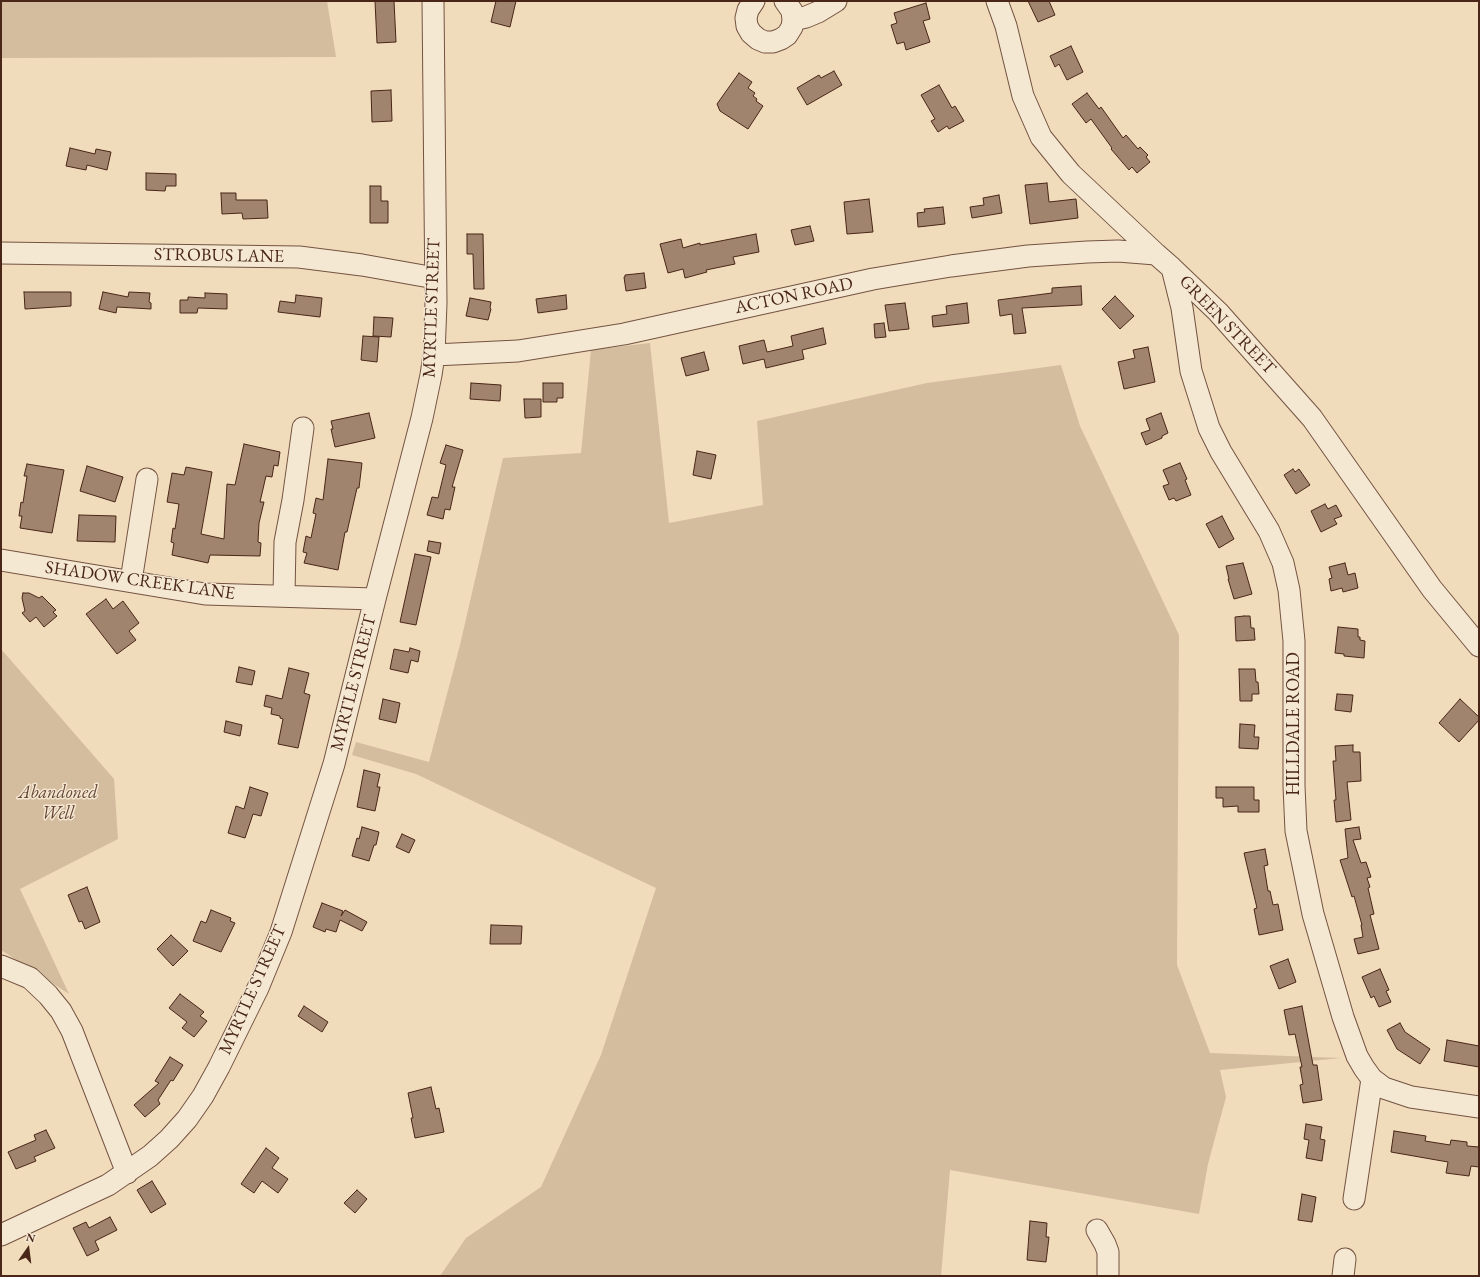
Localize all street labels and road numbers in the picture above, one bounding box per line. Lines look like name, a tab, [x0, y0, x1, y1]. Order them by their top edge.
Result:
street label: MYRTLE STREET	[419, 238, 445, 378]
street label: STROBUS LANE	[154, 244, 284, 268]
street label: GREEN STREET	[1174, 271, 1280, 379]
street label: ACTON ROAD	[733, 273, 855, 319]
street label: SHADOW CREEK LANE	[44, 557, 236, 605]
street label: MYRTLE STREET	[327, 613, 381, 753]
street label: HILLDALE ROAD	[1283, 652, 1305, 796]
street label: MYRTLE STREET	[215, 922, 291, 1058]

